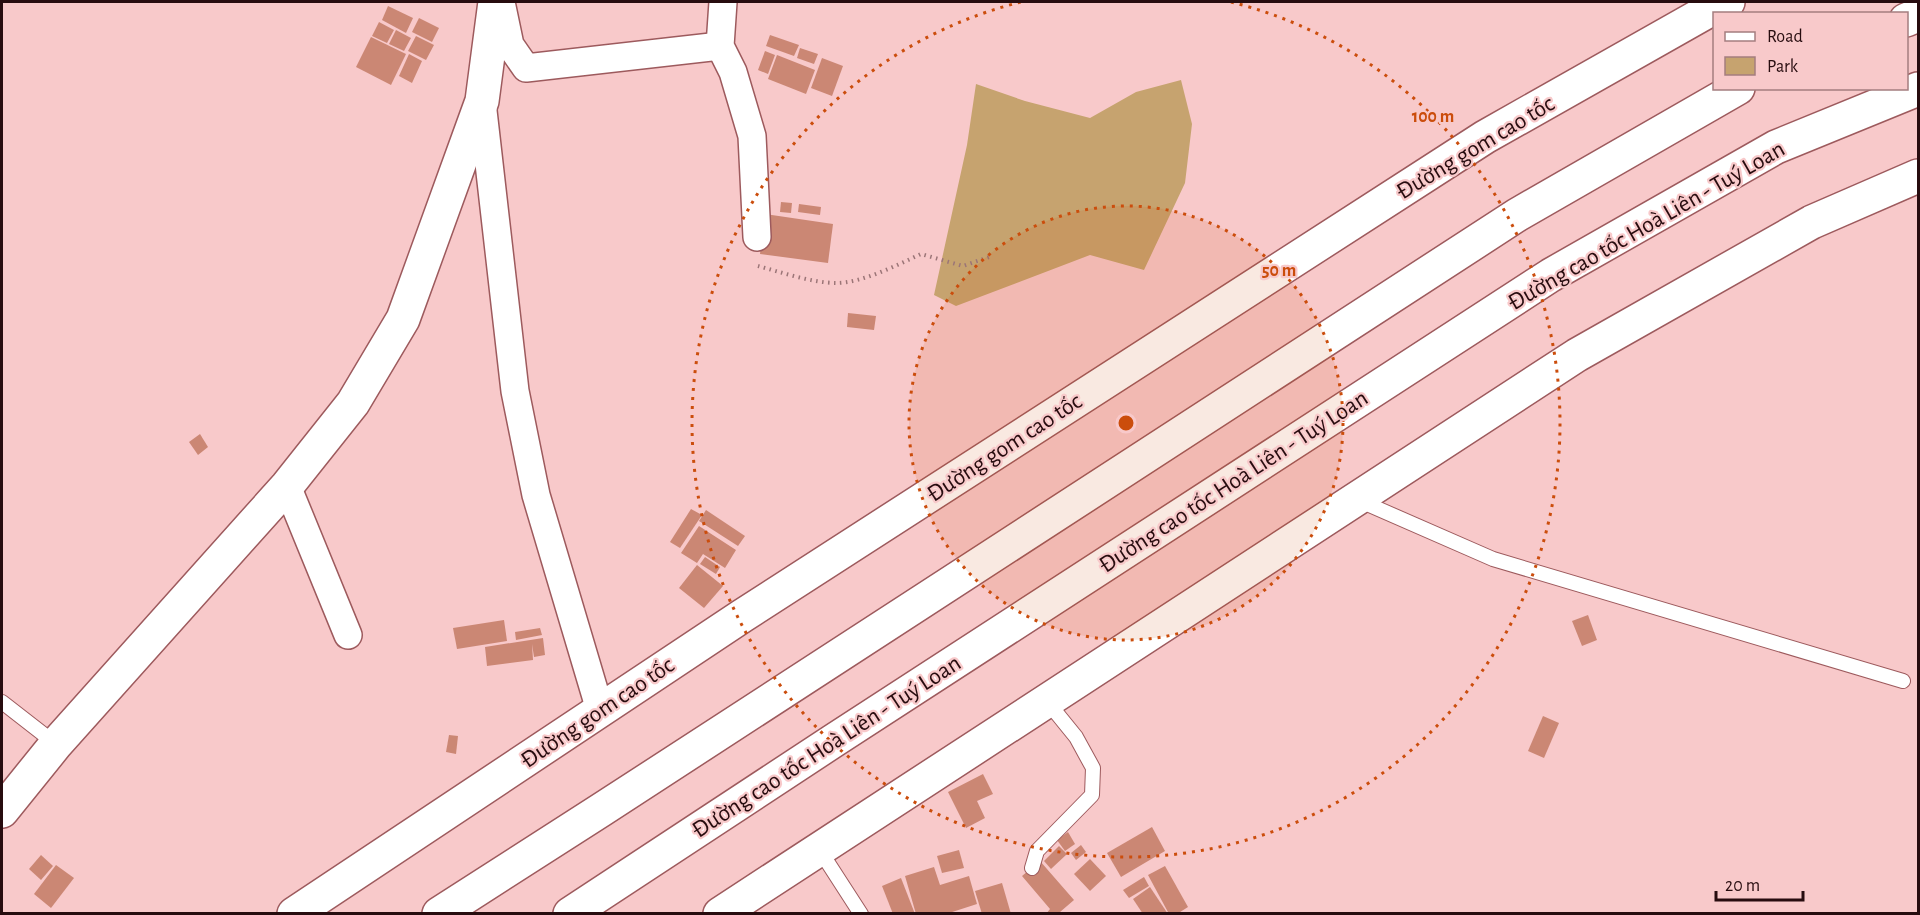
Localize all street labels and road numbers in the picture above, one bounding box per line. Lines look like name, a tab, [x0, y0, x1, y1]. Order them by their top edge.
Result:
street label: Đường gom cao tốc	[1393, 91, 1559, 204]
street label: Đường cao tốc Hoà Liên - Tuý Loan	[1504, 137, 1789, 315]
street label: Đường cao tốc Hoà Liên - Tuý Loan	[1095, 386, 1372, 578]
street label: Đường gom cao tốc	[923, 389, 1086, 507]
street label: Đường cao tốc Hoà Liên - Tuý Loan	[688, 651, 965, 843]
street label: Đường gom cao tốc	[517, 653, 679, 773]

